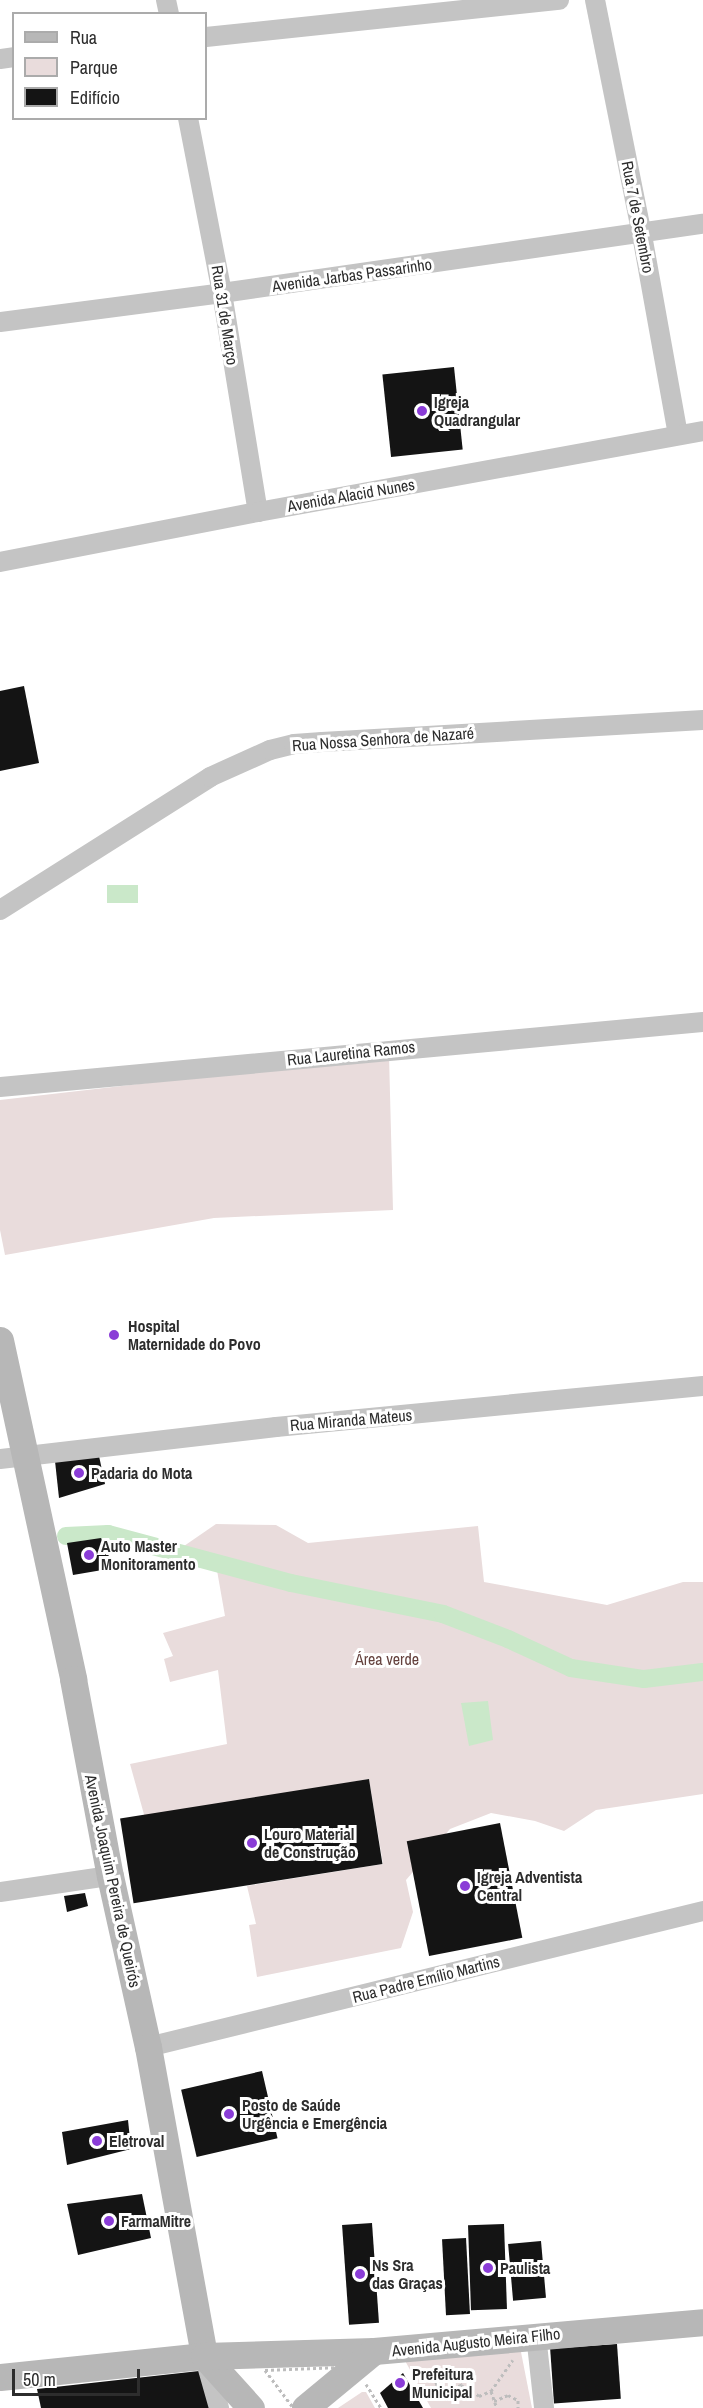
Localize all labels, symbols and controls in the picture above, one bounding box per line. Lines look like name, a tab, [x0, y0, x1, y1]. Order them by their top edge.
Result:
legend	[12, 12, 207, 120]
text: Rua	[70, 25, 97, 50]
text: Parque	[70, 55, 118, 80]
text: Edifício	[70, 85, 120, 110]
street label: Rua 7 de Setembro	[618, 159, 658, 275]
street label: Avenida Jarbas Passarinho	[271, 254, 433, 296]
street label: Rua 31 de Março	[208, 264, 242, 366]
place label: Igreja Quadrangular	[434, 392, 520, 430]
marker: Igreja Quadrangular	[415, 404, 429, 418]
street label: Avenida Alacid Nunes	[286, 474, 416, 516]
street label: Rua Nossa Senhora de Nazaré	[291, 723, 475, 755]
street label: Rua Lauretina Ramos	[286, 1037, 416, 1069]
place label: Hospital Maternidade do Povo	[128, 1316, 261, 1354]
marker: Hospital Maternidade do Povo	[105, 1326, 123, 1344]
street label: Rua Miranda Mateus	[289, 1405, 413, 1435]
place label: Padaria do Mota	[91, 1463, 192, 1483]
marker: Padaria do Mota	[72, 1466, 86, 1480]
place label: Auto Master Monitoramento	[101, 1536, 196, 1574]
marker: Auto Master Monitoramento	[82, 1548, 96, 1562]
park label: Área verde	[355, 1649, 419, 1669]
street label: Avenida Joaquim Pereira de Queirós	[81, 1773, 145, 1989]
place label: Louro Material de Construção	[264, 1824, 356, 1862]
marker: Louro Material de Construção	[245, 1836, 259, 1850]
place label: Igreja Adventista Central	[477, 1867, 583, 1905]
marker: Igreja Adventista Central	[458, 1879, 472, 1893]
street label: Rua Padre Emílio Martins	[350, 1951, 502, 2007]
place label: Posto de Saúde Urgência e Emergência	[242, 2095, 387, 2133]
marker: Posto de Saúde Urgência e Emergência	[220, 2105, 238, 2123]
place label: Eletroval	[109, 2131, 164, 2151]
marker: Eletroval	[90, 2134, 104, 2148]
place label: FarmaMitre	[121, 2211, 191, 2231]
marker: FarmaMitre	[102, 2214, 116, 2228]
place label: Ns Sra das Graças	[372, 2255, 443, 2293]
place label: Paulista	[500, 2258, 550, 2278]
marker: Paulista	[481, 2261, 495, 2275]
marker: Ns Sra das Graças	[353, 2267, 367, 2281]
street label: Avenida Augusto Meira Filho	[391, 2324, 561, 2360]
scale bar	[15, 2357, 142, 2395]
place label: Prefeitura Municipal	[412, 2364, 473, 2402]
text: 50 m	[23, 2367, 56, 2392]
marker: Prefeitura Municipal	[393, 2376, 407, 2390]

